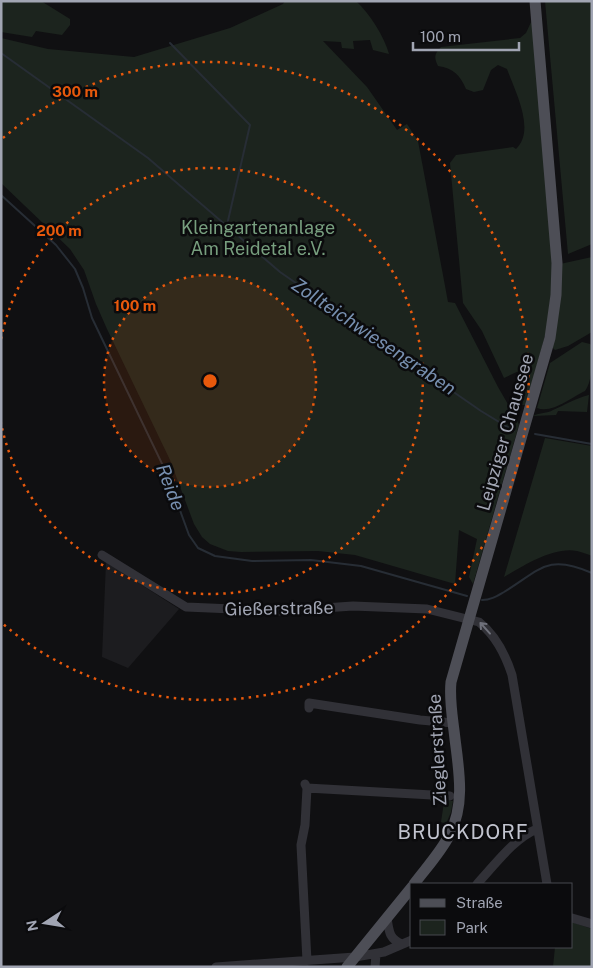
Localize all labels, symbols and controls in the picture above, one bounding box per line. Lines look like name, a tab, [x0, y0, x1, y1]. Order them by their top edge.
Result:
scale bar	[413, 20, 519, 52]
text: 100 m	[420, 28, 461, 45]
text: 300 m	[52, 83, 98, 100]
park label: Kleingartenanlage Am Reidetal e.V.	[181, 217, 335, 259]
text: 200 m	[36, 222, 82, 239]
water label: Zollteichwiesengraben	[288, 273, 460, 399]
text: 100 m	[114, 297, 156, 314]
street label: Leipziger Chaussee	[472, 351, 538, 513]
centre of rings	[201, 372, 219, 390]
water label: Reide	[152, 460, 190, 514]
street label: Gießerstraße	[224, 597, 334, 619]
one-way arrow	[480, 622, 491, 635]
street label: Zieglerstraße	[424, 693, 450, 807]
district label: BRUCKDORF	[397, 820, 529, 844]
legend	[410, 883, 573, 948]
text: Straße	[456, 894, 503, 911]
north arrow	[20, 898, 70, 948]
text: N	[23, 919, 41, 933]
text: Park	[456, 919, 488, 936]

